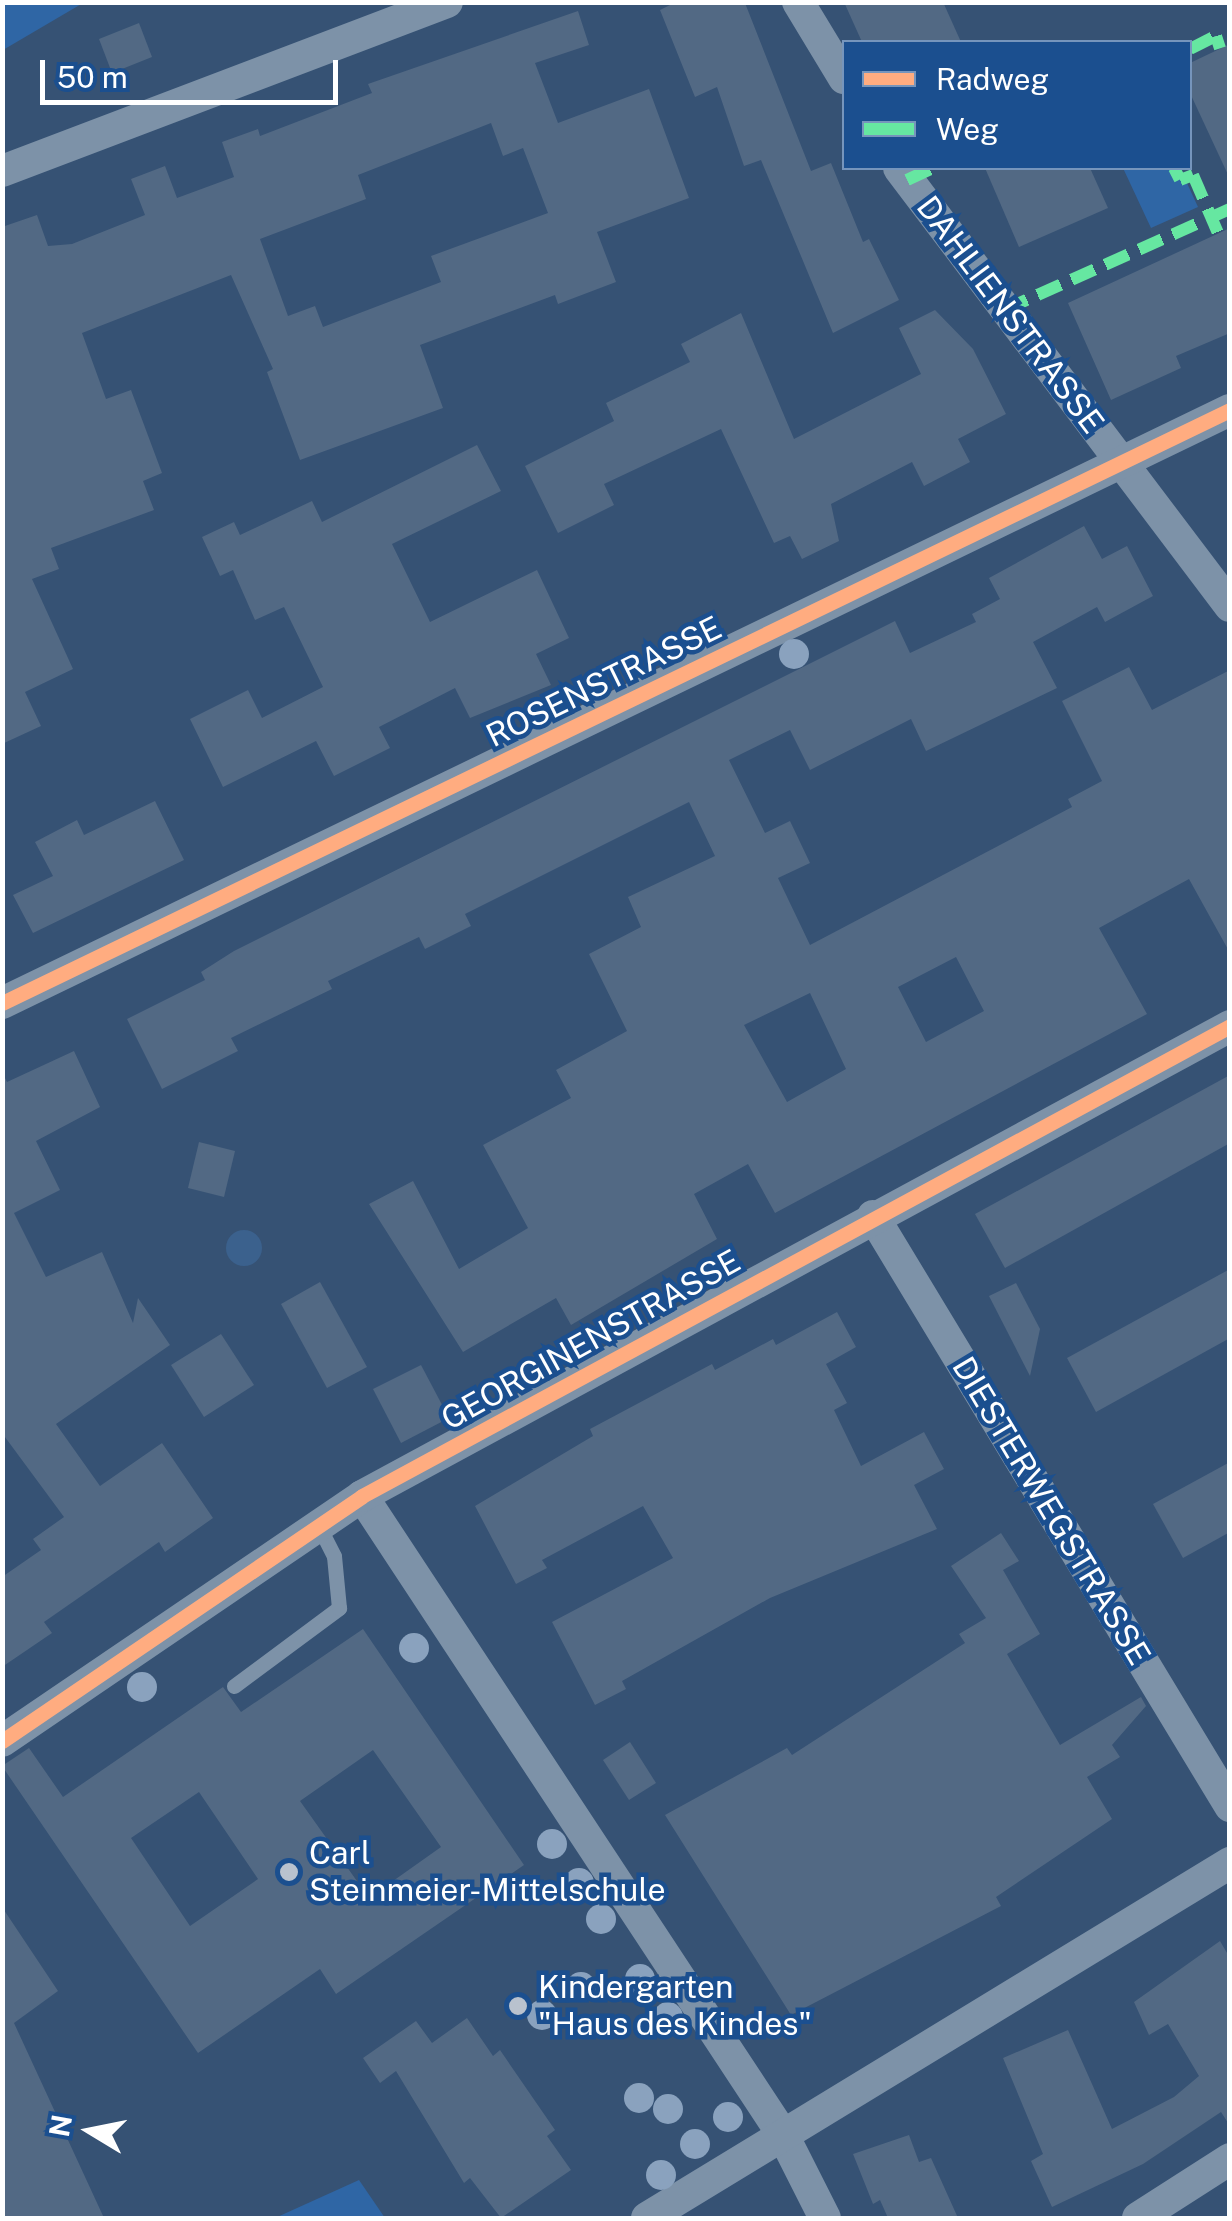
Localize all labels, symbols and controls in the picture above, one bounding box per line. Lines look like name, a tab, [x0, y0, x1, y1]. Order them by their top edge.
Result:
scale bar	[45, 40, 342, 102]
legend	[842, 40, 1192, 170]
text: 50 m	[57, 59, 128, 95]
text: Radweg	[936, 61, 1049, 97]
text: Weg	[936, 111, 999, 147]
street label: DAHLIENSTRASSE	[908, 189, 1112, 441]
street label: ROSENSTRASSE	[480, 608, 728, 756]
street label: GEORGINENSTRASSE	[435, 1242, 747, 1438]
street label: DIESTERWEGSTRASSE	[944, 1350, 1158, 1672]
place label: Carl Steinmeier-Mittelschule	[309, 1835, 666, 1910]
marker: Carl Steinmeier-Mittelschule	[278, 1861, 300, 1883]
place label: Kindergarten "Haus des Kindes"	[538, 1969, 812, 2044]
marker: Kindergarten "Haus des Kindes"	[507, 1995, 529, 2017]
north arrow	[40, 2081, 140, 2181]
text: N	[42, 2112, 78, 2139]

